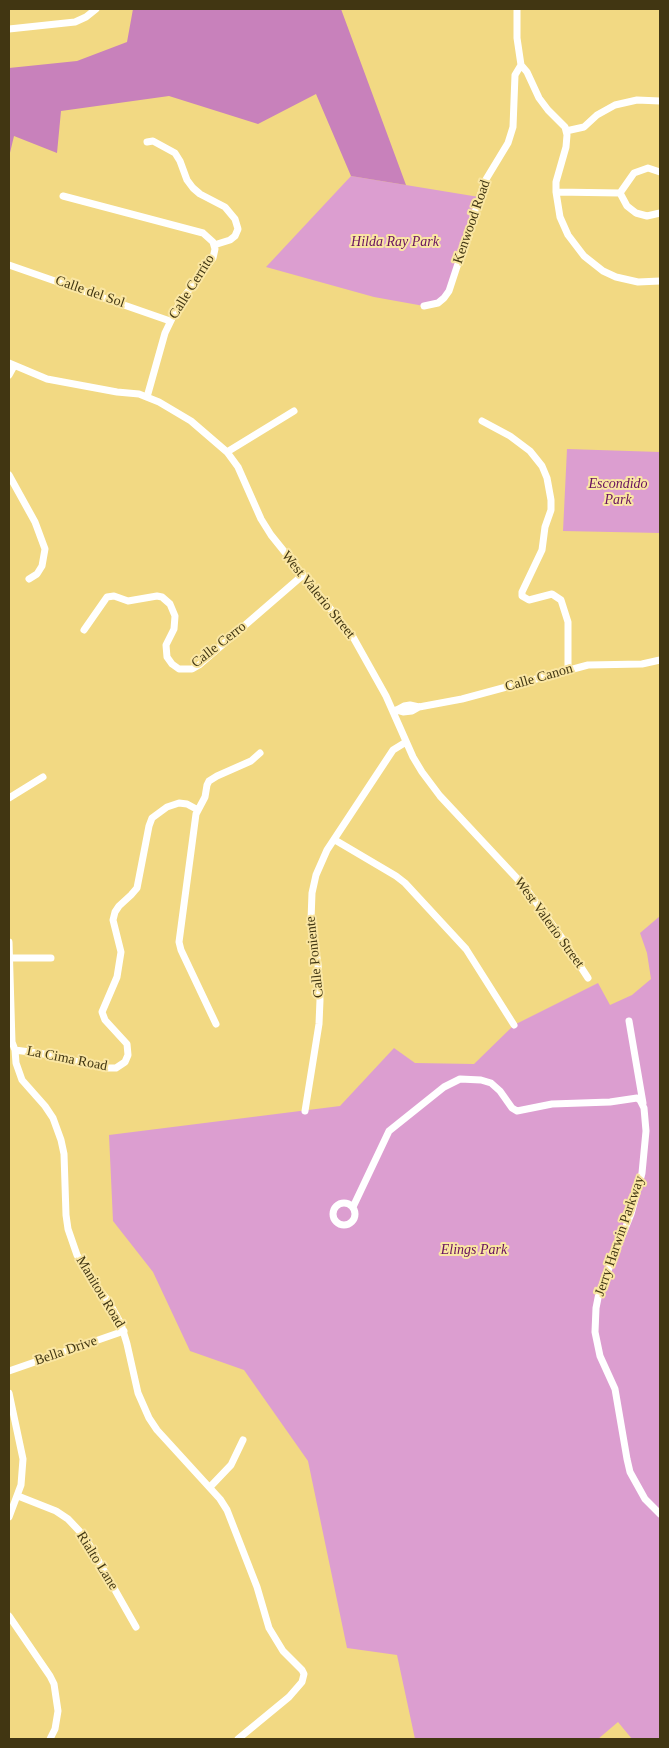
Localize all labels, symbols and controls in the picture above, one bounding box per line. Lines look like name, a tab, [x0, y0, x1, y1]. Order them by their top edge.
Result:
street label: Kenwood Road	[450, 178, 494, 266]
park label: Hilda Ray Park	[351, 234, 439, 250]
street label: Calle Cerrito	[166, 252, 218, 322]
street label: Calle del Sol	[53, 272, 127, 312]
park label: Escondido Park	[588, 476, 648, 508]
street label: West Valerio Street	[278, 548, 358, 642]
street label: Calle Cerro	[188, 618, 250, 672]
street label: Calle Canon	[503, 660, 575, 696]
street label: West Valerio Street	[511, 874, 587, 972]
street label: Calle Poniente	[302, 915, 328, 999]
street label: La Cima Road	[25, 1043, 109, 1075]
street label: Jerry Harwin Parkway	[592, 1174, 648, 1298]
park label: Elings Park	[441, 1242, 507, 1258]
street label: Manitou Road	[72, 1253, 128, 1331]
street label: Bella Drive	[33, 1332, 99, 1370]
street label: Rialto Lane	[72, 1529, 122, 1593]

